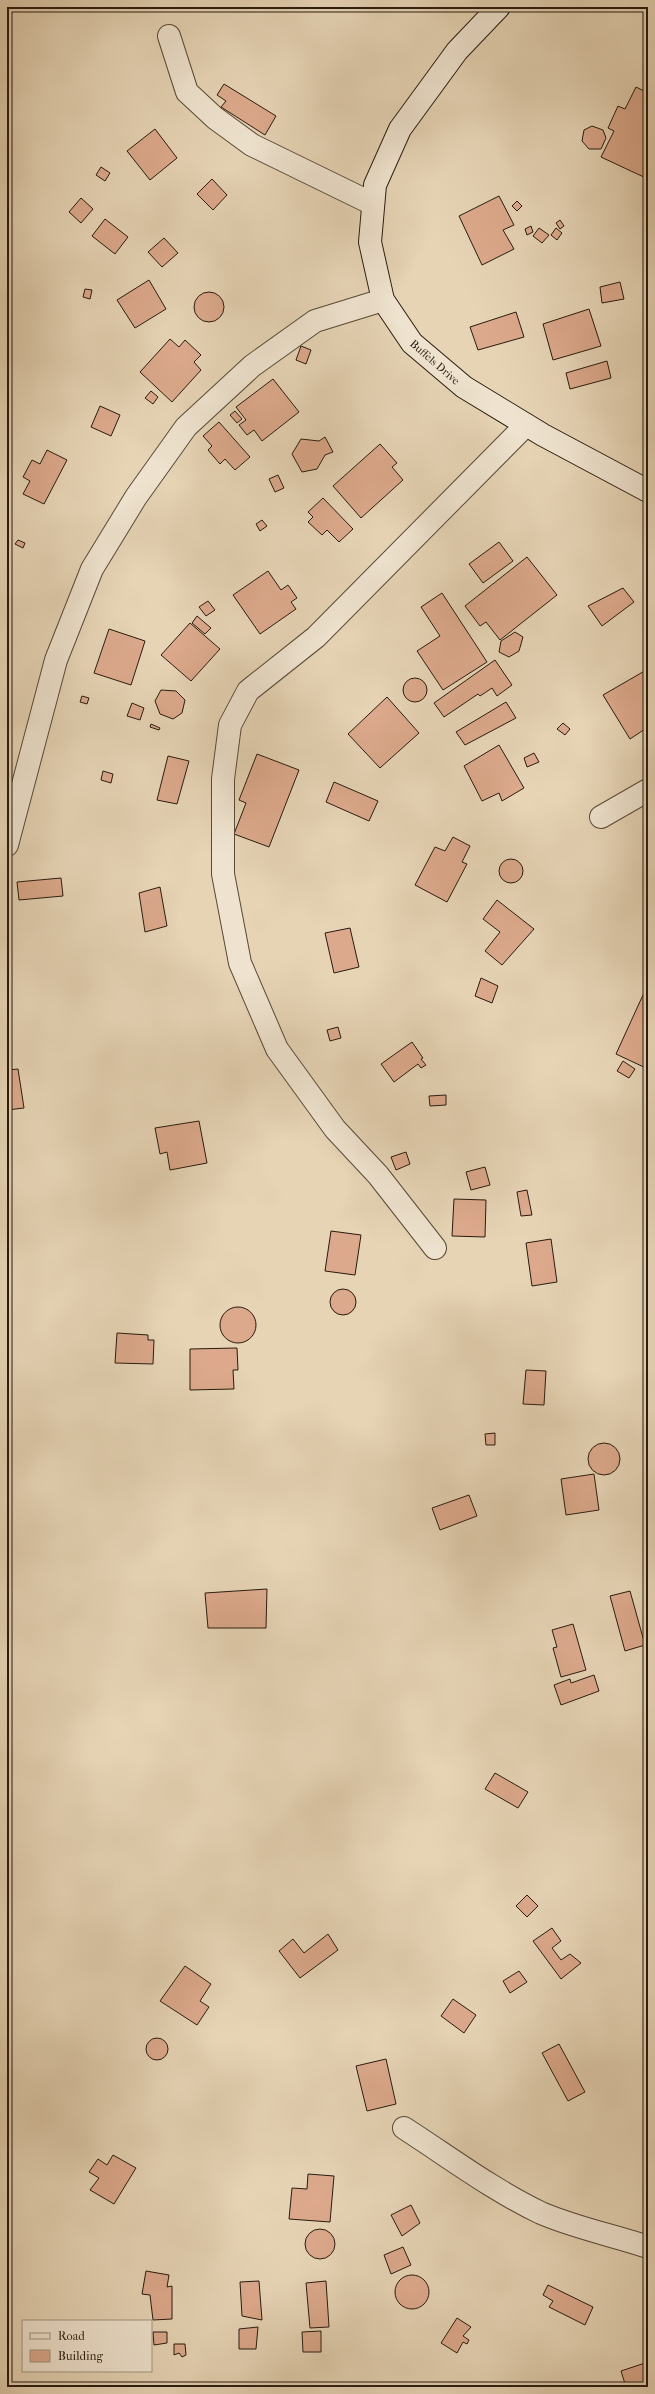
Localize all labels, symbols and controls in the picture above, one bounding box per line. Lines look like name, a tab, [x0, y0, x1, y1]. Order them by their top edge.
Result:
street label: Buffels Drive	[407, 337, 463, 388]
legend	[22, 2320, 152, 2372]
text: Road	[58, 2329, 85, 2343]
text: Building	[58, 2349, 103, 2363]

